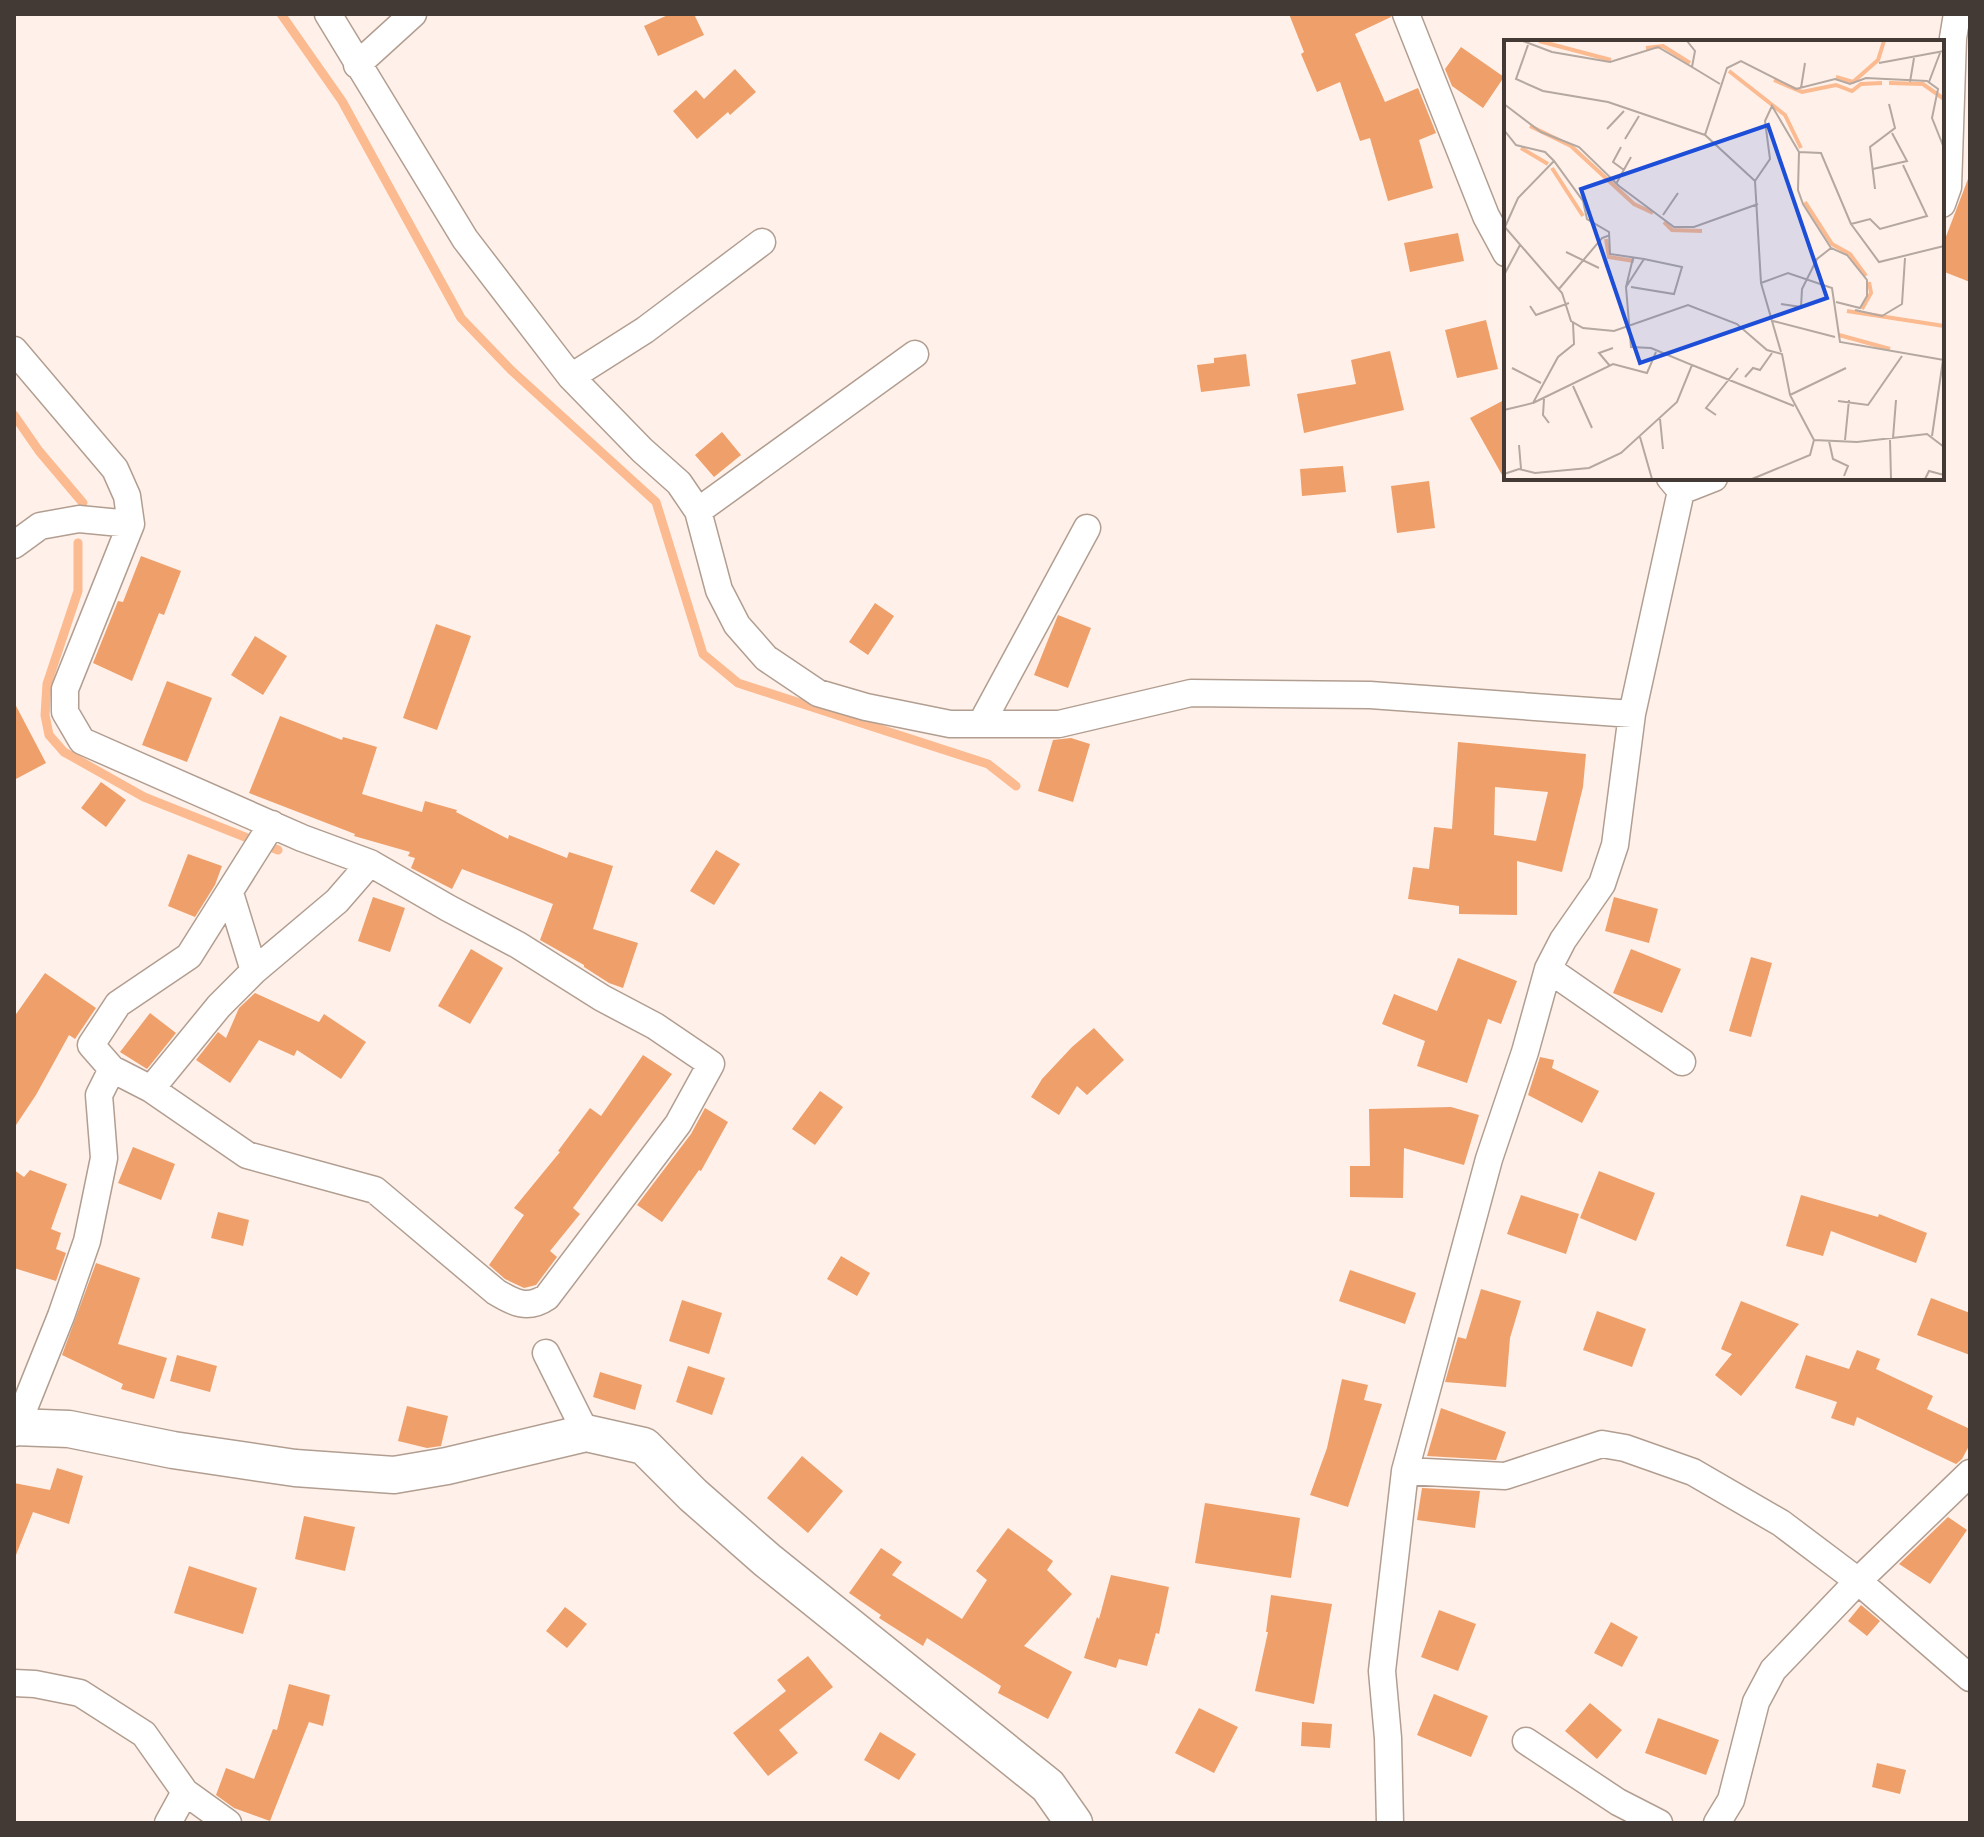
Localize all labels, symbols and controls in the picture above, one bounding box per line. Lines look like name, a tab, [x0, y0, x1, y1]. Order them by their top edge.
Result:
inset map	[1504, 40, 1944, 480]

